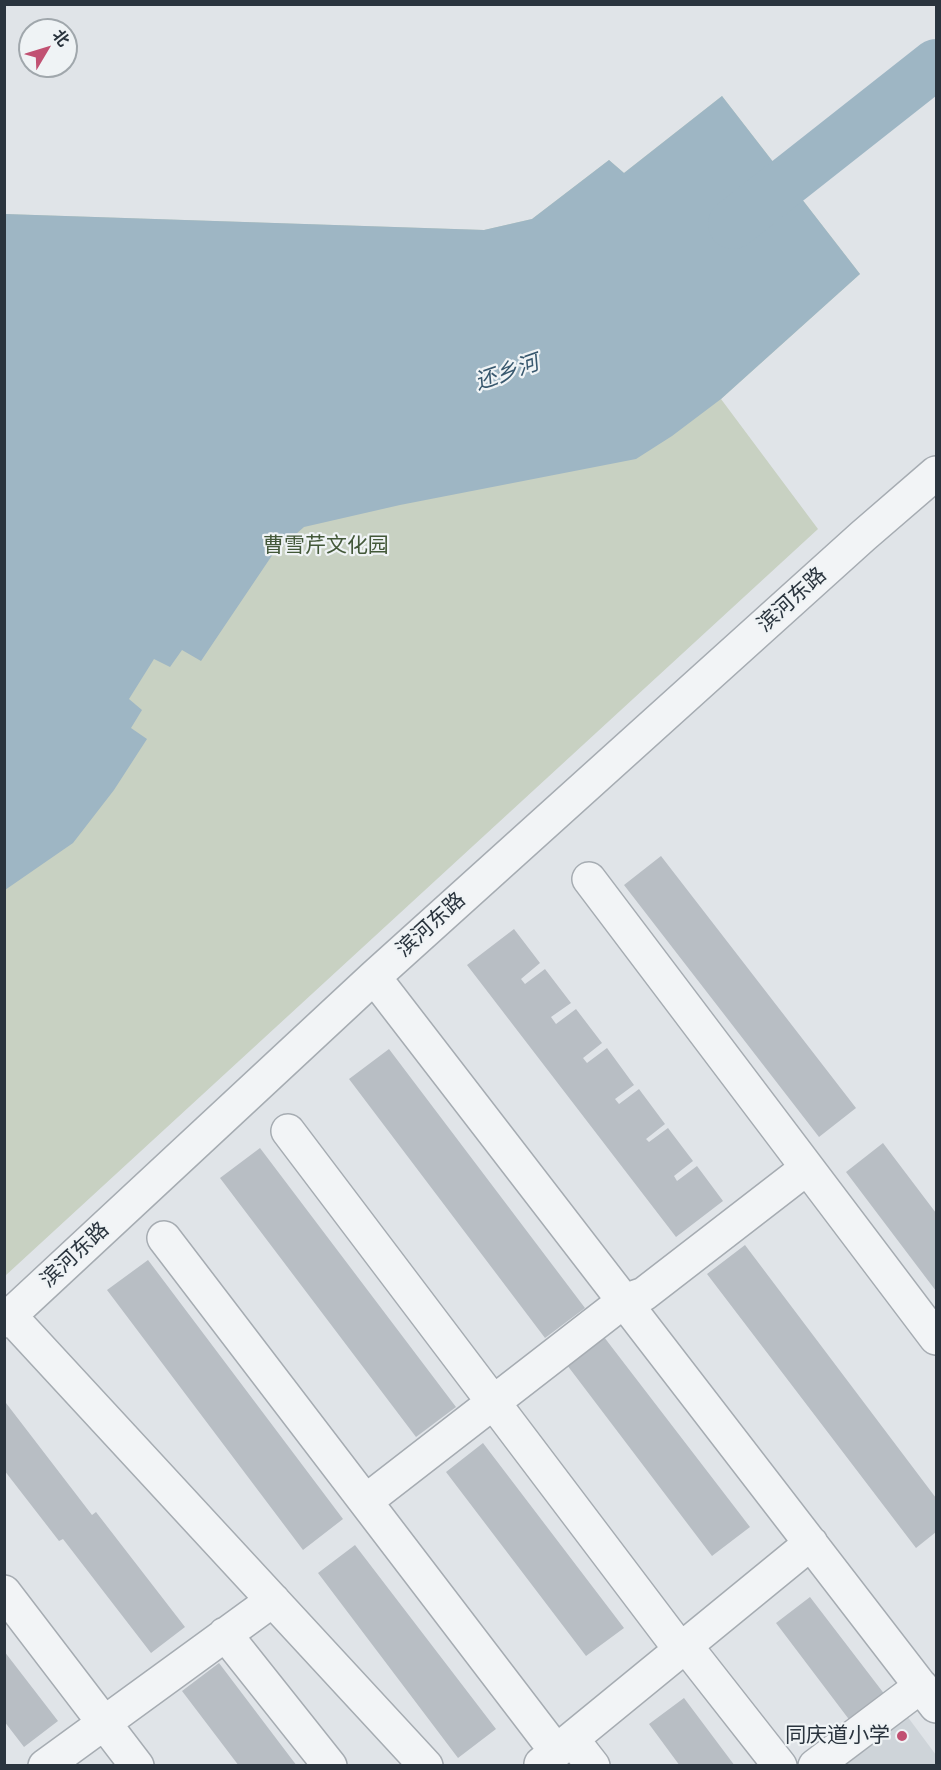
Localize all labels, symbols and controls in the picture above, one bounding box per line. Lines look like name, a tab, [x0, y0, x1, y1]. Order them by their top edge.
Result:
north arrow	[18, 18, 78, 78]
text: 北	[49, 26, 73, 50]
water label: 还乡河	[472, 350, 542, 396]
park label: 曹雪芹文化园	[263, 533, 389, 559]
street label: 滨河东路	[752, 563, 832, 637]
street label: 滨河东路	[391, 888, 471, 962]
street label: 滨河东路	[36, 1217, 114, 1293]
place label: 同庆道小学	[785, 1723, 890, 1749]
marker: 同庆道小学	[895, 1729, 909, 1743]

